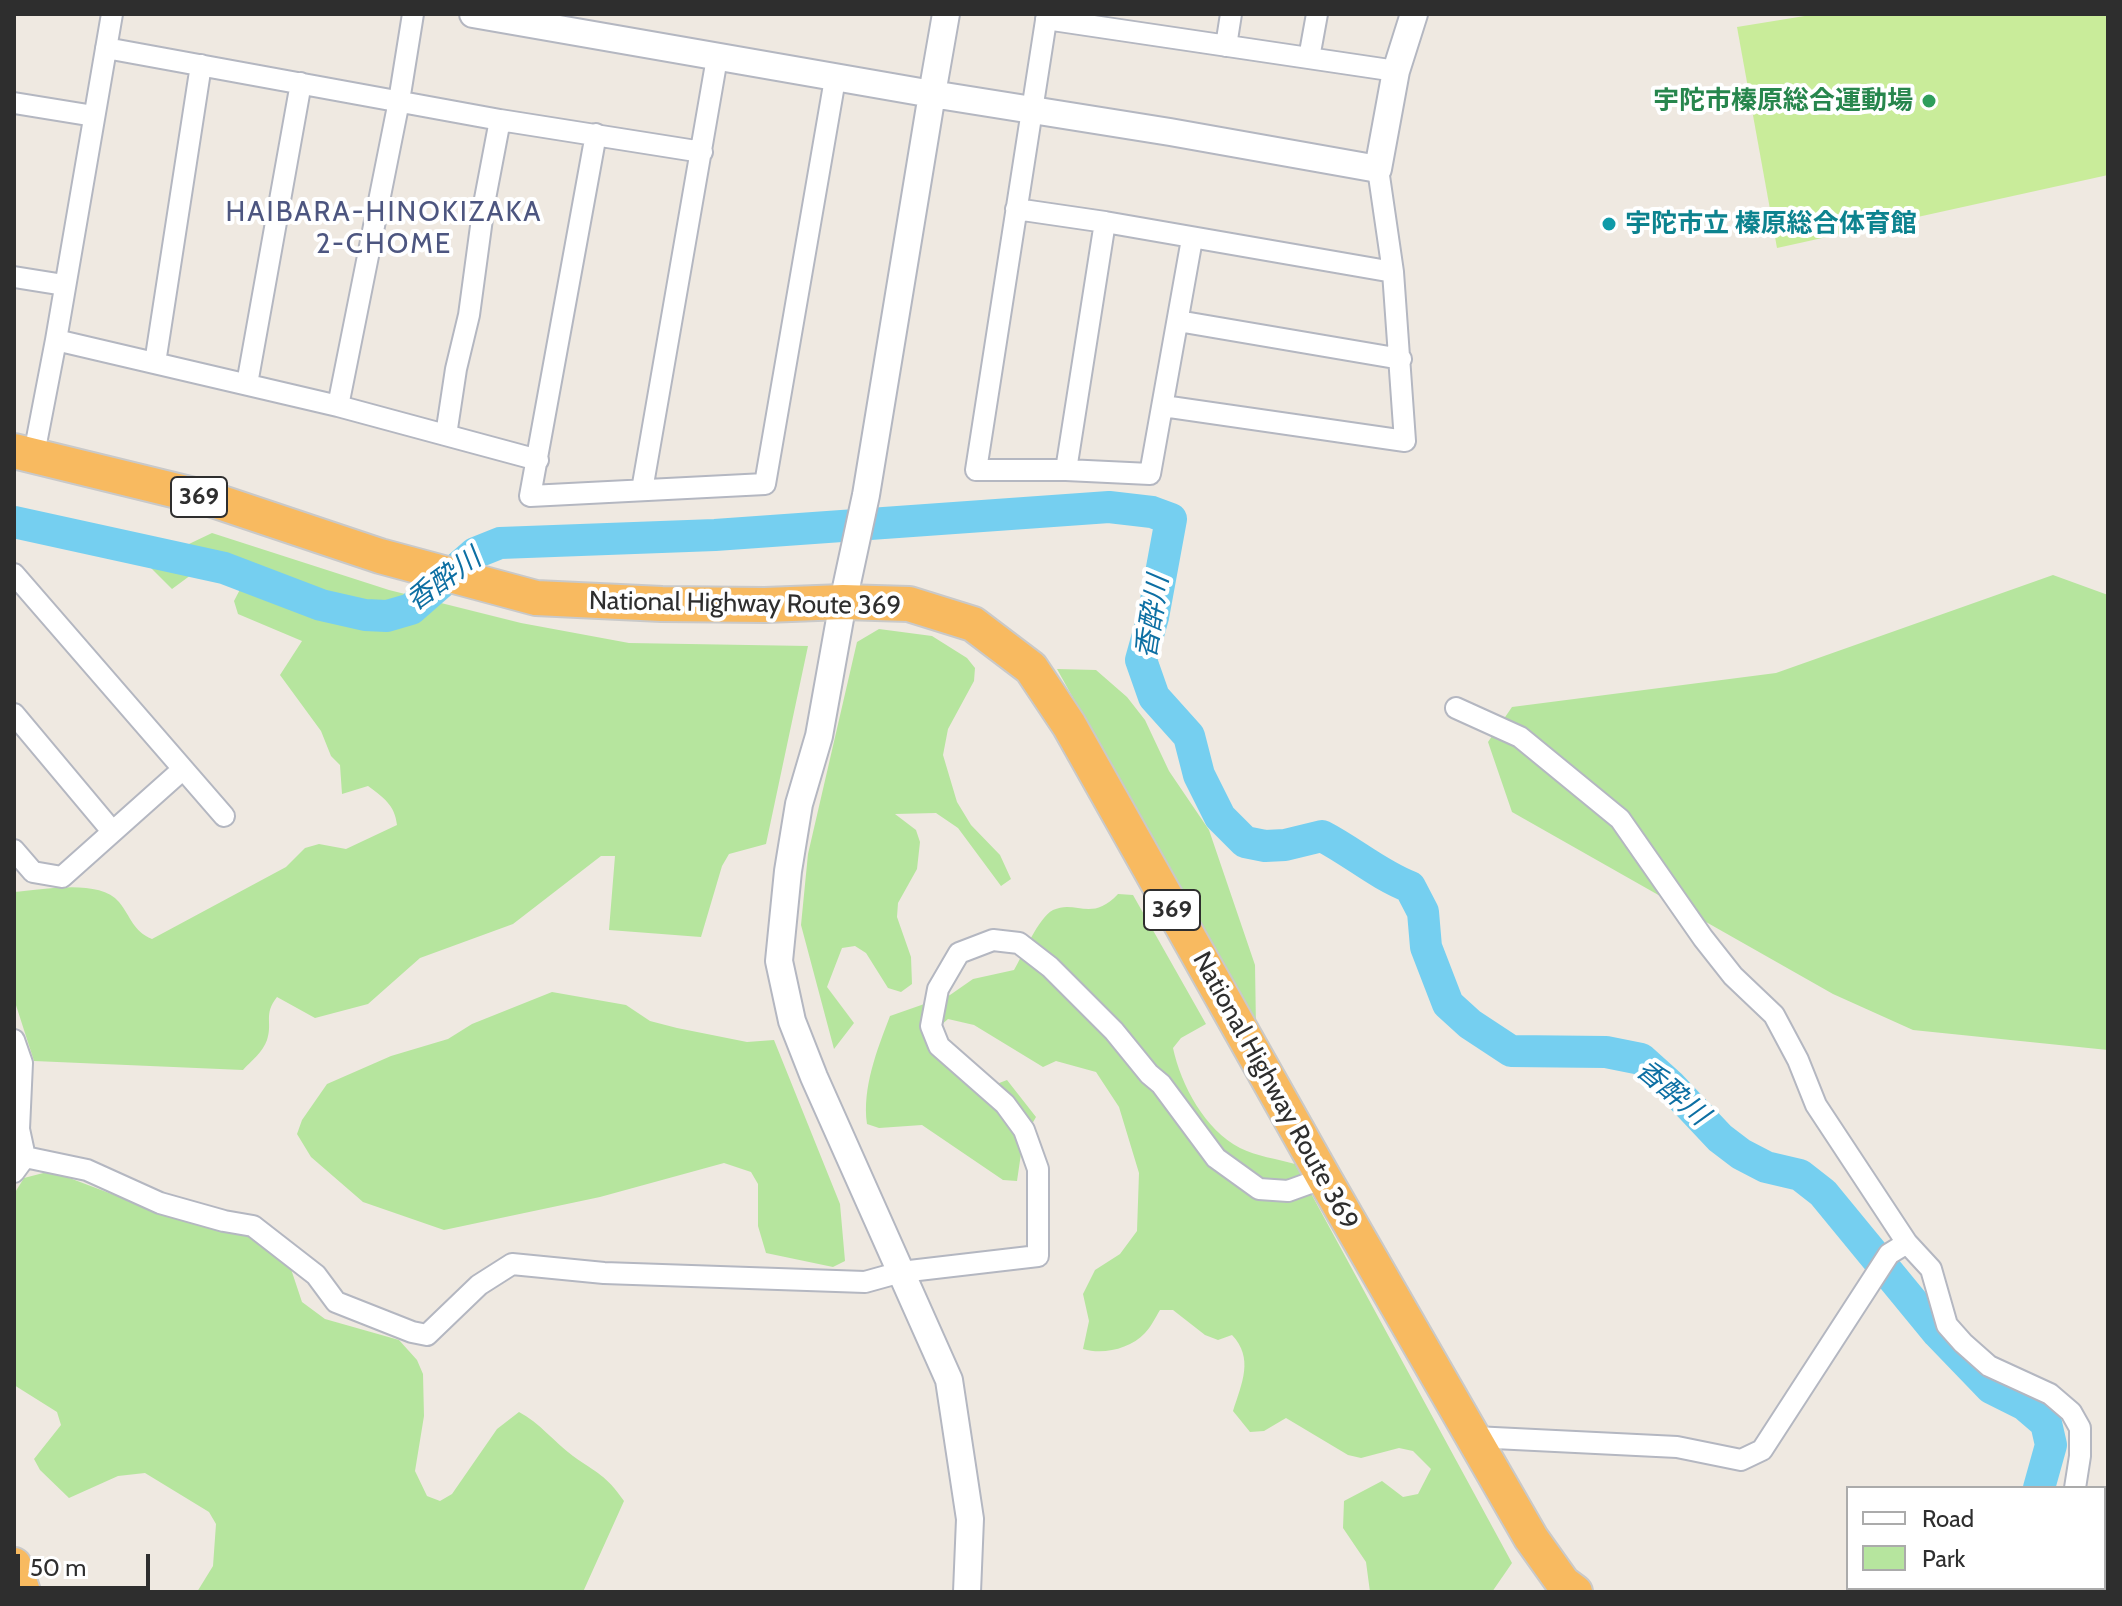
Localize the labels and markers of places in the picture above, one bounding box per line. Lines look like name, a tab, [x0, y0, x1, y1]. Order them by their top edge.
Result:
place label: 宇陀市榛原総合運動場	[1653, 85, 1913, 117]
marker: 宇陀市榛原総合運動場	[1920, 92, 1938, 110]
place label: 宇陀市立 榛原総合体育館	[1625, 208, 1917, 240]
marker: 宇陀市立 榛原総合体育館	[1600, 215, 1618, 233]

